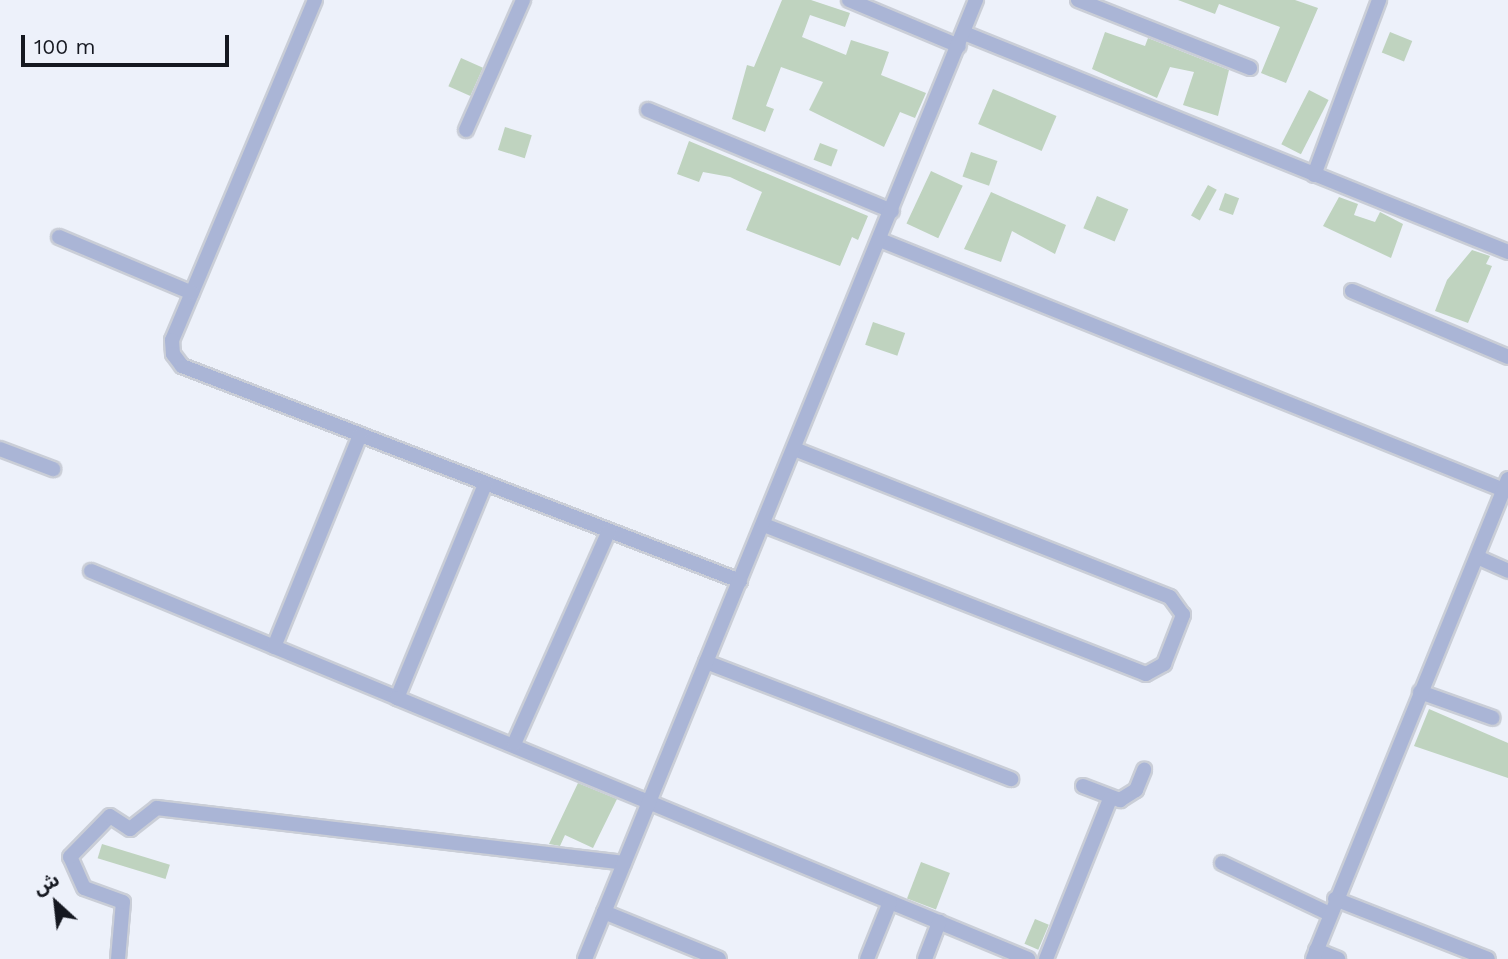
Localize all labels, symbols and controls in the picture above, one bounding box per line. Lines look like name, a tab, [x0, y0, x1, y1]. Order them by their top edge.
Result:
scale bar	[24, 21, 233, 65]
text: 100 m	[34, 34, 96, 59]
north arrow	[21, 868, 91, 938]
text: ش	[29, 868, 63, 900]

